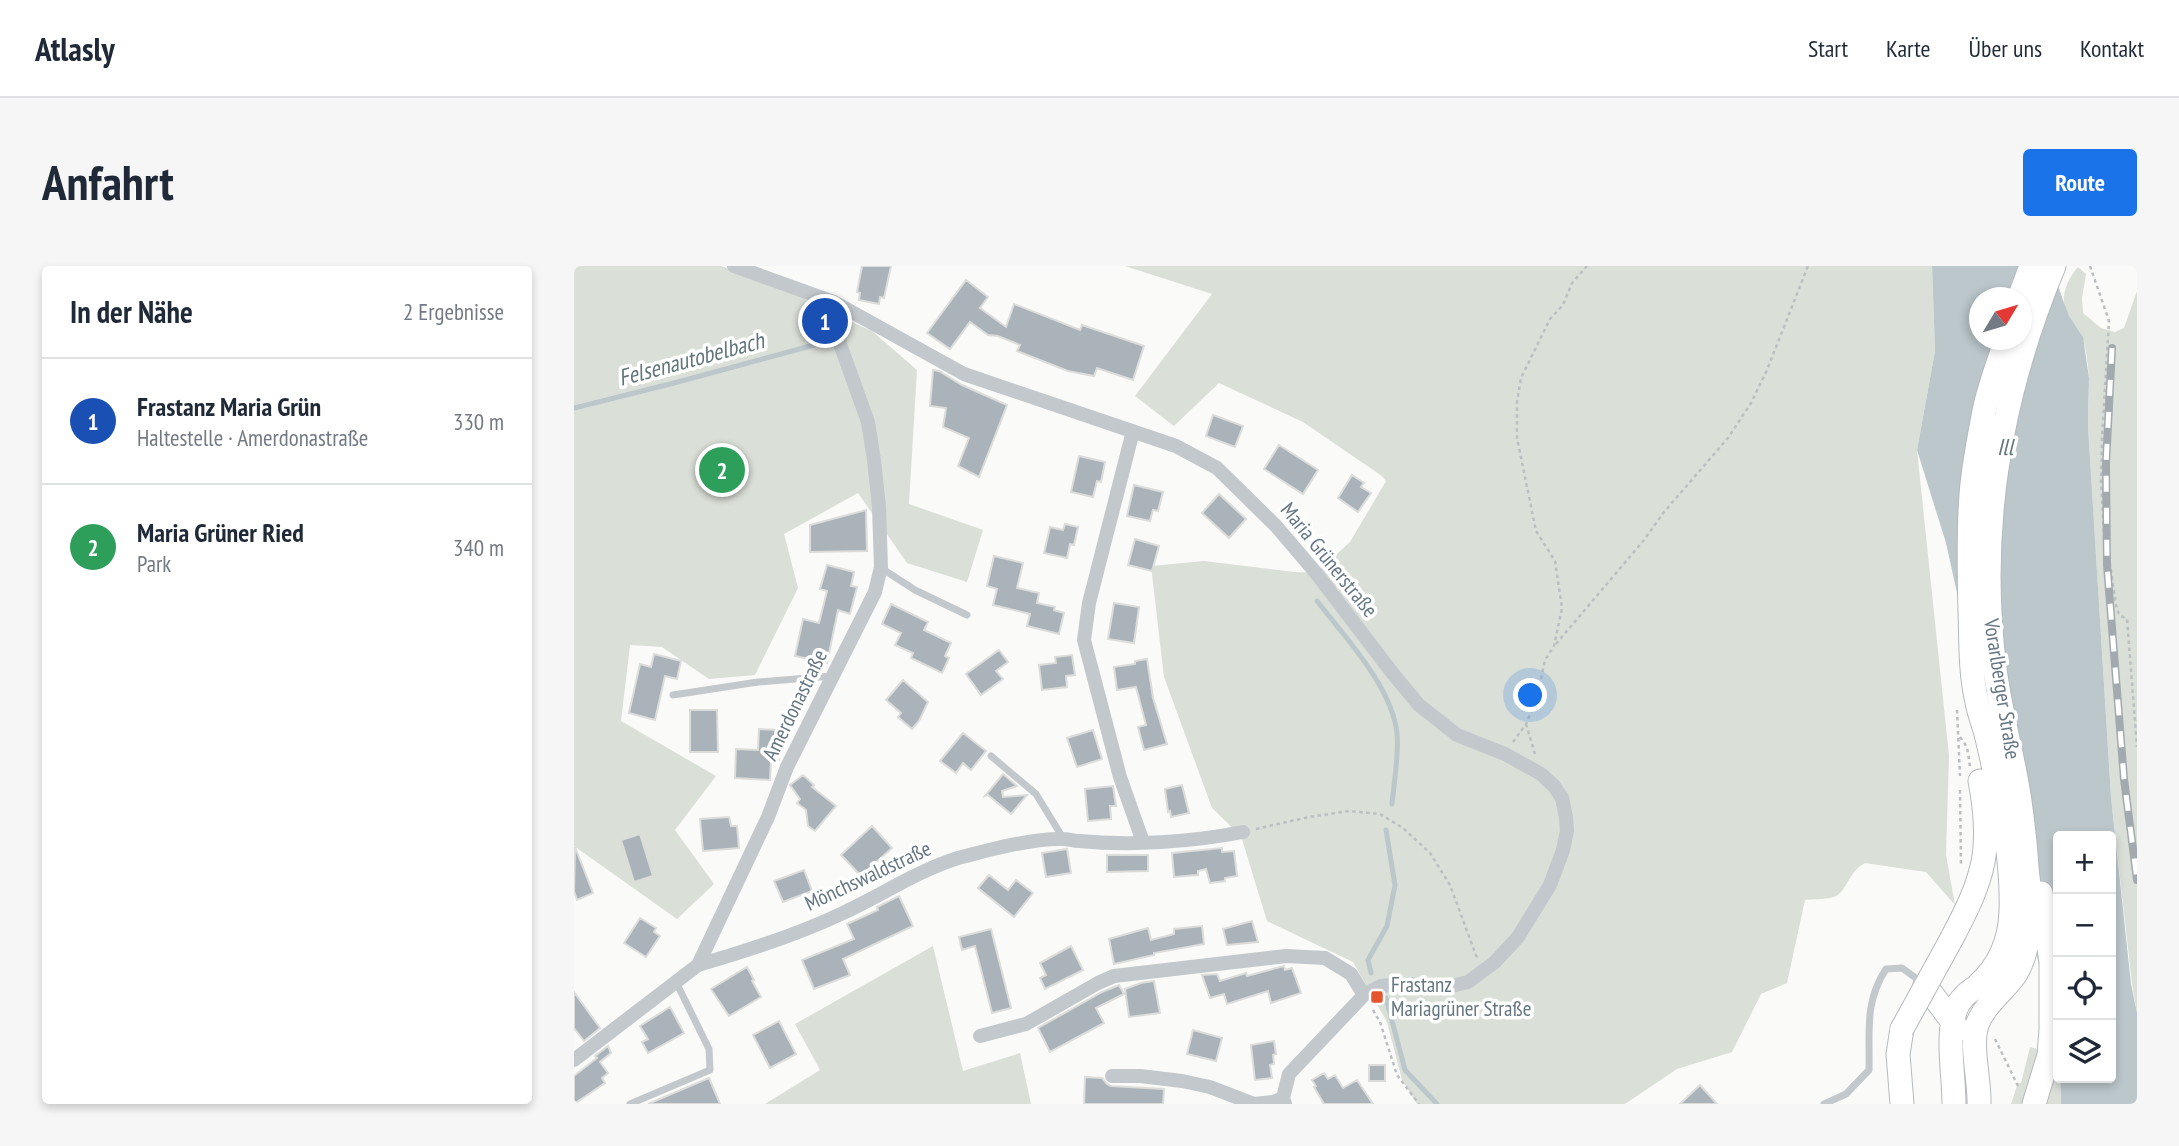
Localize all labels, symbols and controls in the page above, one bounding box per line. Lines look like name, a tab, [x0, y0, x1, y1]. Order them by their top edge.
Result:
text: Atlasly	[35, 27, 115, 70]
text: Start	[1808, 33, 1848, 64]
text: Karte	[1886, 33, 1931, 64]
text: Über uns	[1969, 33, 2042, 64]
text: Kontakt	[2080, 33, 2144, 64]
button: Route	[2023, 149, 2137, 216]
text: Anfahrt	[42, 150, 174, 214]
north arrow	[1969, 287, 2032, 350]
text: In der Nähe	[70, 292, 193, 331]
pin: 1	[802, 295, 848, 347]
text: 2 Ergebnisse	[403, 297, 504, 326]
water label: Felsenautobelbach	[615, 325, 769, 392]
text: Frastanz Maria Grün	[137, 390, 321, 423]
text: 1	[88, 407, 99, 436]
text: 330 m	[453, 407, 504, 436]
text: Haltestelle · Amerdonastraße	[137, 423, 368, 452]
water label: Ill	[1997, 432, 2016, 461]
pin: 2	[699, 444, 745, 496]
street label: Maria Grünerstraße	[1275, 497, 1384, 622]
text: Maria Grüner Ried	[137, 516, 304, 549]
text: 2	[88, 533, 99, 562]
text: 340 m	[453, 533, 504, 562]
text: Park	[137, 549, 171, 578]
street label: Vorarlberger Straße	[1978, 616, 2027, 761]
street label: Amerdonastraße	[756, 645, 833, 765]
your location	[1513, 678, 1547, 712]
map controls	[2053, 831, 2116, 1083]
button: +	[2053, 831, 2116, 894]
street label: Mönchswaldstraße	[800, 835, 935, 917]
button: −	[2053, 894, 2116, 957]
button: locate	[2053, 957, 2116, 1020]
place label: Frastanz Mariagrüner Straße	[1391, 971, 1531, 1022]
marker: Frastanz Mariagrüner Straße	[1369, 989, 1385, 1005]
button: layers	[2053, 1020, 2116, 1083]

